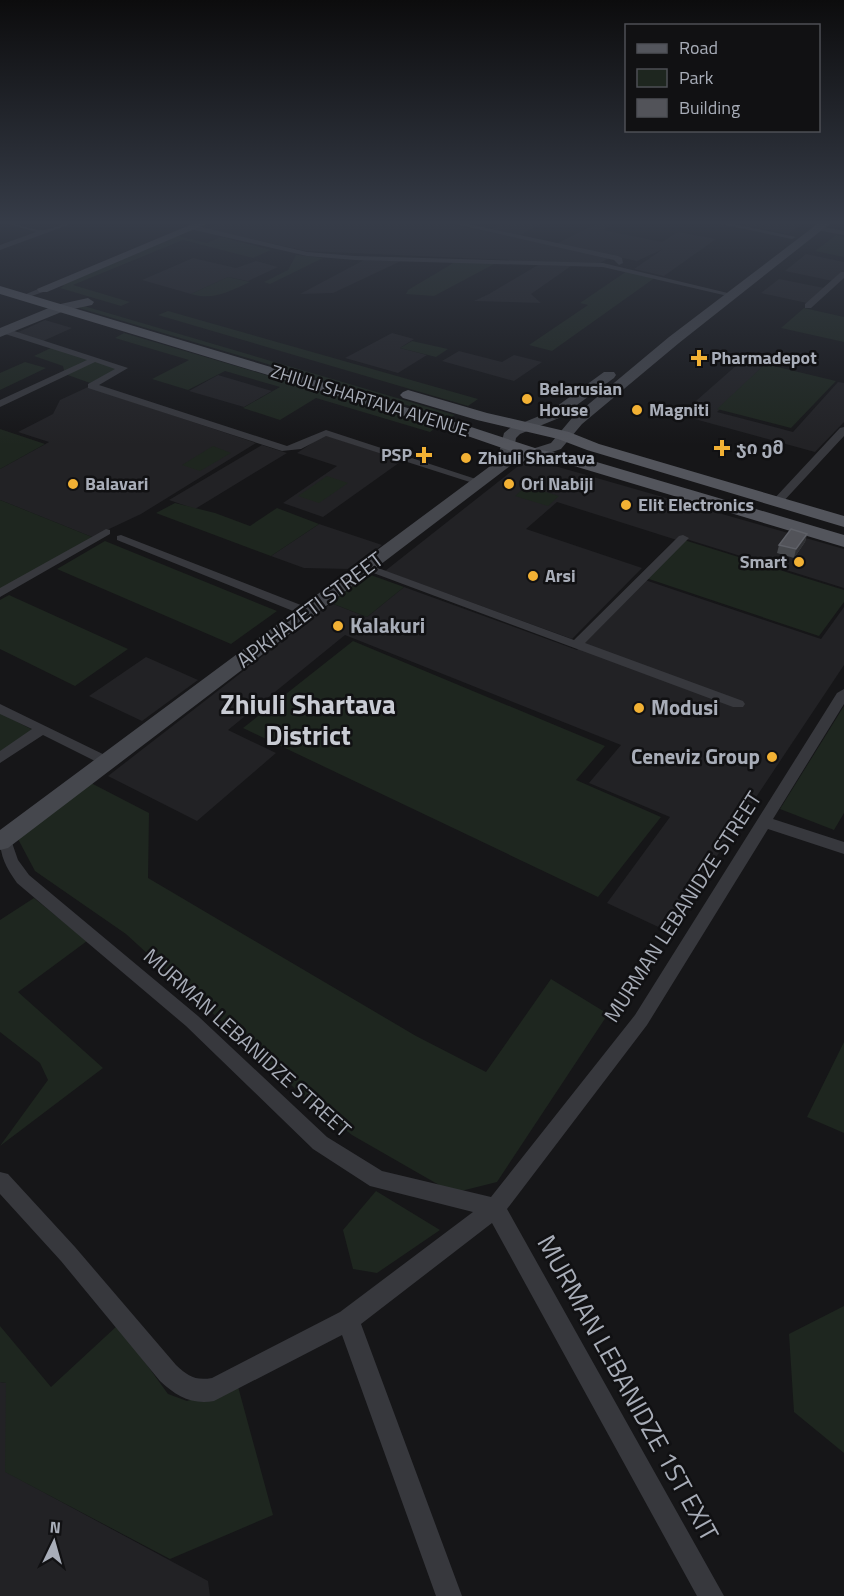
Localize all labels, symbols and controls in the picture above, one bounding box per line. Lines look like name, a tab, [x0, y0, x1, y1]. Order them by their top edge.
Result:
legend	[625, 24, 820, 132]
text: Road	[679, 34, 718, 61]
text: Park	[679, 64, 714, 91]
text: Building	[679, 94, 740, 121]
place label: Pharmadepot	[711, 344, 817, 371]
marker: Pharmadepot	[692, 351, 706, 365]
street label: ZHIULI SHARTAVA AVENUE	[268, 357, 473, 444]
place label: Belarusian House	[539, 375, 622, 423]
marker: Belarusian House	[520, 392, 534, 406]
place label: Magniti	[649, 396, 709, 423]
marker: Magniti	[630, 403, 644, 417]
place label: ჯი ემ	[736, 434, 784, 461]
marker: ჯი ემ	[713, 439, 731, 457]
place label: PSP	[381, 441, 412, 468]
place label: Zhiuli Shartava	[478, 444, 595, 471]
marker: PSP	[417, 448, 431, 462]
marker: Zhiuli Shartava	[459, 451, 473, 465]
place label: Balavari	[85, 470, 149, 497]
place label: Ori Nabiji	[521, 470, 593, 497]
marker: Balavari	[66, 477, 80, 491]
marker: Ori Nabiji	[502, 477, 516, 491]
place label: Elit Electronics	[638, 491, 754, 518]
marker: Elit Electronics	[619, 498, 633, 512]
street label: APKHAZETI STREET	[229, 543, 390, 675]
place label: Smart	[740, 548, 787, 575]
marker: Smart	[792, 555, 806, 569]
place label: Arsi	[545, 562, 576, 589]
marker: Arsi	[526, 569, 540, 583]
place label: Kalakuri	[350, 609, 425, 641]
marker: Kalakuri	[331, 619, 345, 633]
district label: Zhiuli Shartava District	[220, 683, 396, 755]
place label: Modusi	[651, 691, 719, 723]
marker: Modusi	[632, 701, 646, 715]
place label: Ceneviz Group	[631, 740, 760, 772]
marker: Ceneviz Group	[765, 750, 779, 764]
street label: MURMAN LEBANIDZE STREET	[595, 785, 769, 1028]
street label: MURMAN LEBANIDZE STREET	[137, 940, 359, 1144]
street label: MURMAN LEBANIDZE 1ST EXIT	[528, 1227, 729, 1548]
north arrow	[24, 1512, 84, 1572]
text: N	[49, 1515, 62, 1539]

